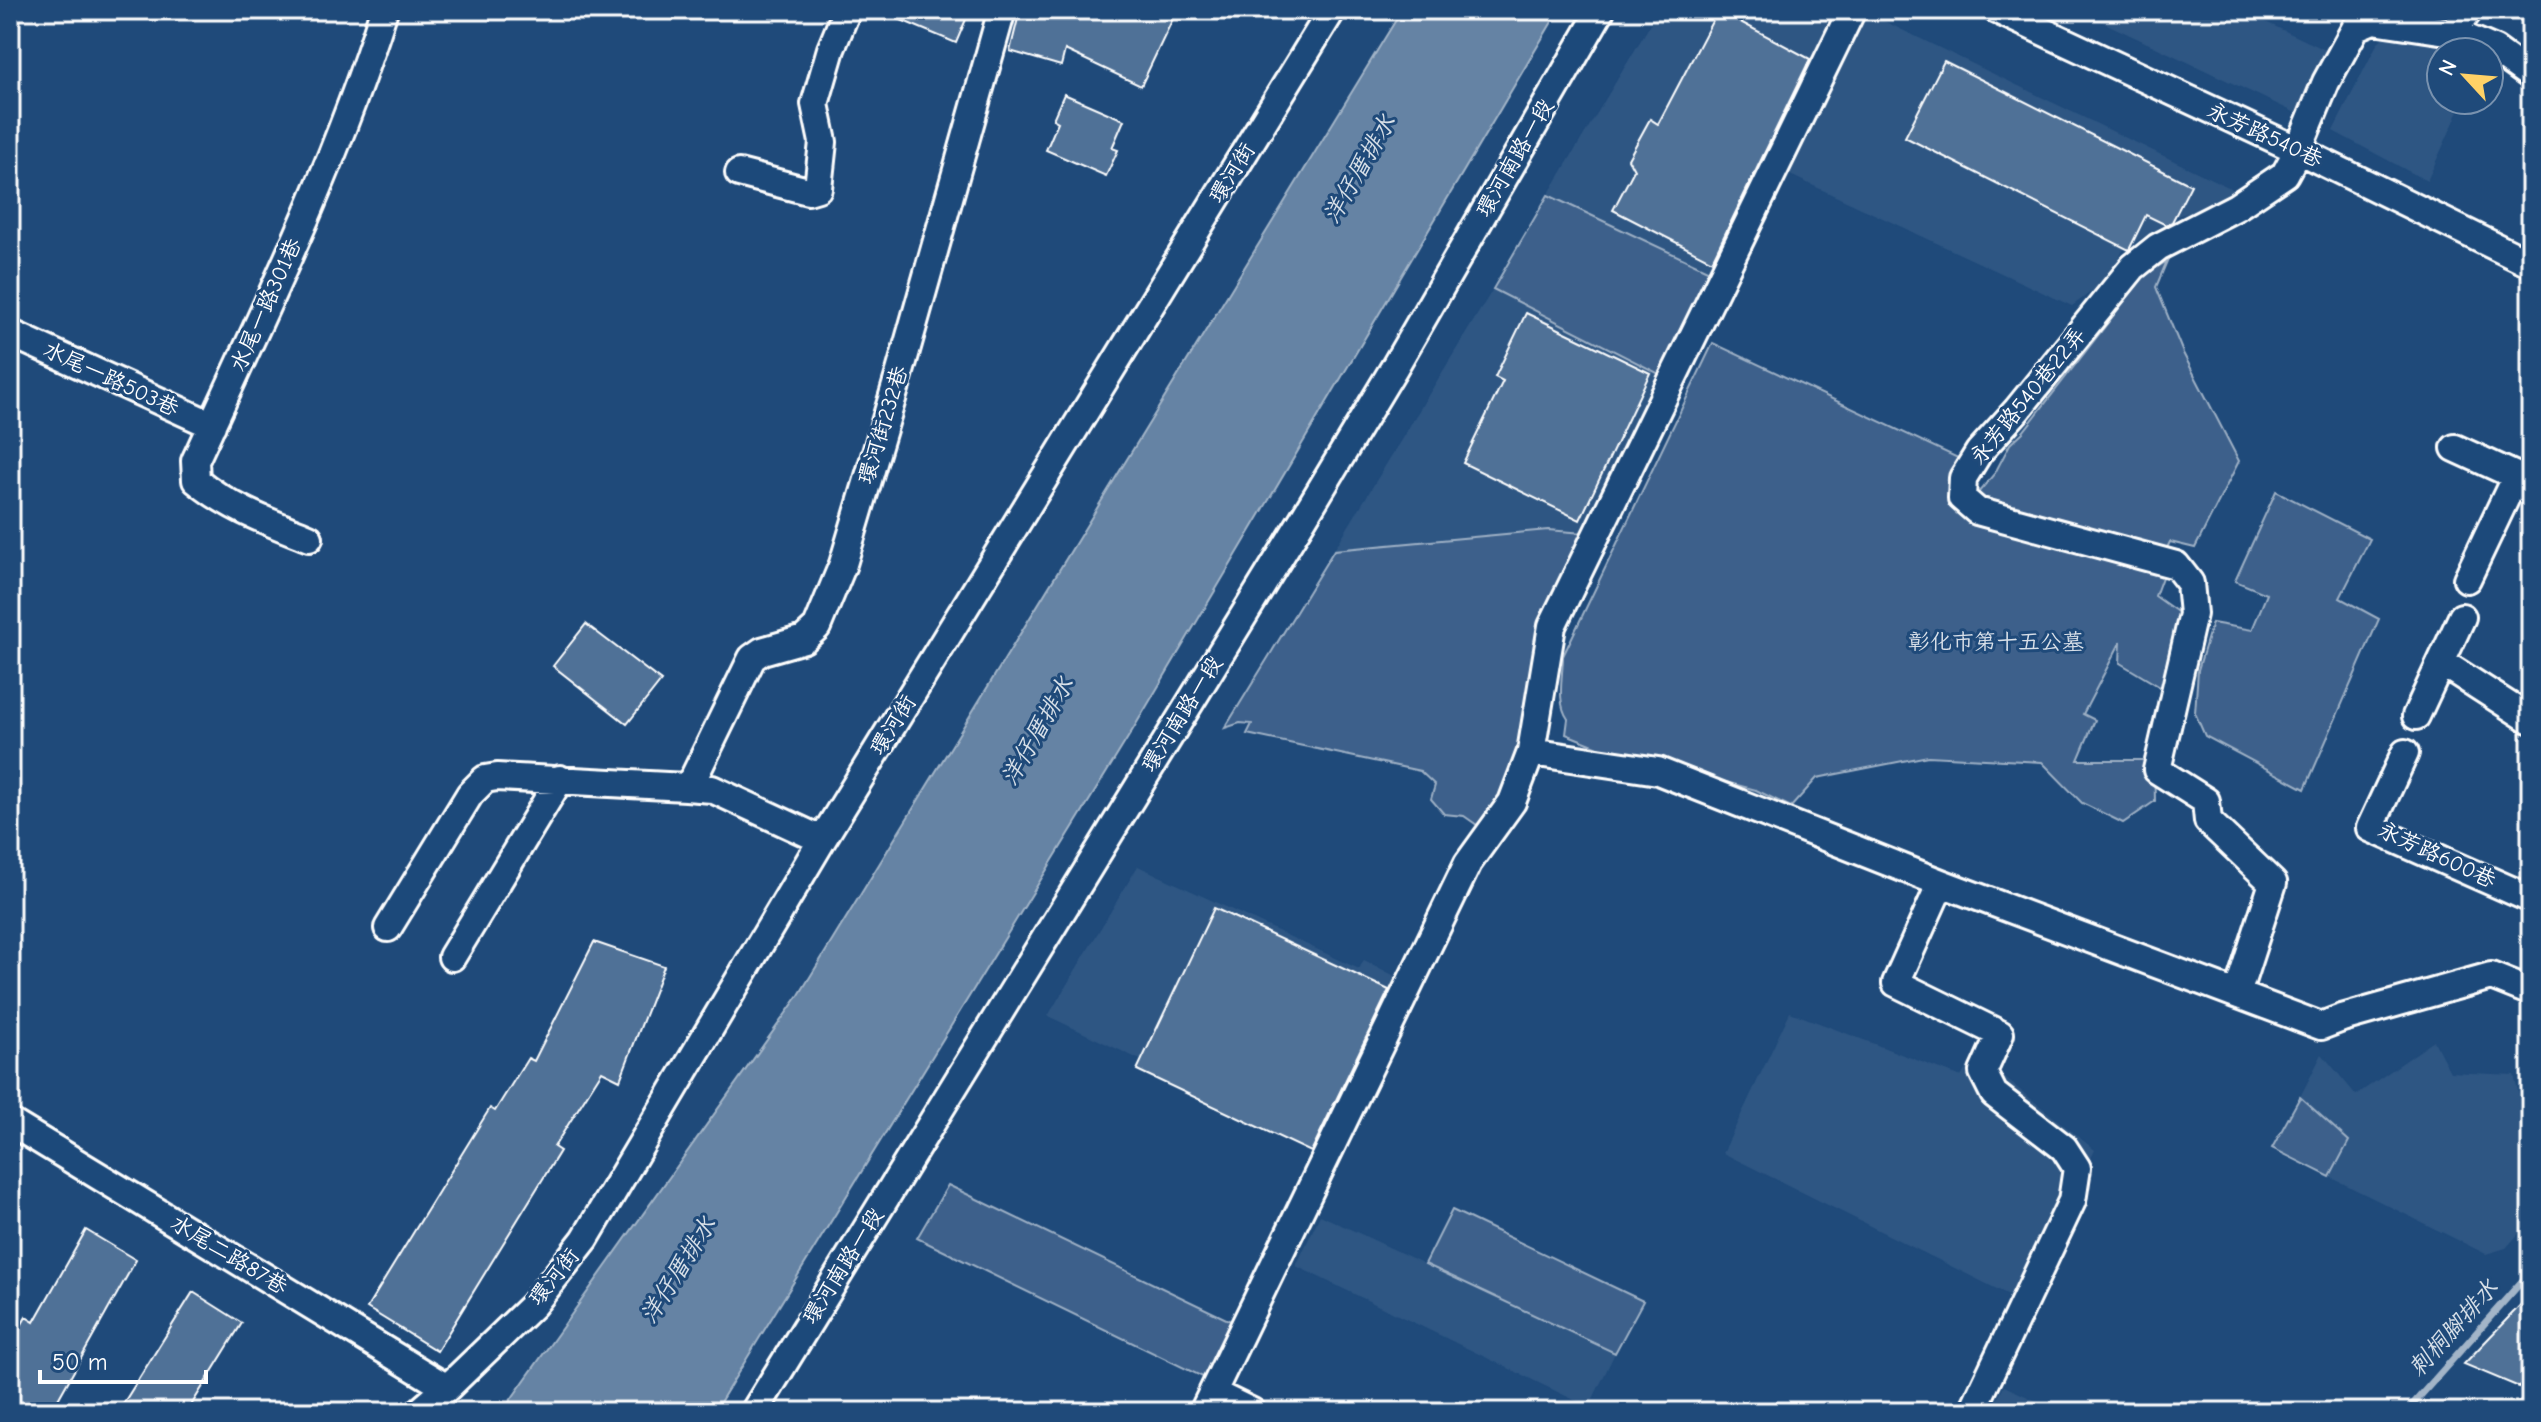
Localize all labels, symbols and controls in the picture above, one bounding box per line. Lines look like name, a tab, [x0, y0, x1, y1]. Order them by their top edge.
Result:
north arrow	[2425, 36, 2505, 116]
text: N	[2433, 56, 2463, 80]
street label: 環河南路一段	[1471, 94, 1559, 222]
street label: 永芳路540巷	[2203, 97, 2327, 173]
water label: 洋仔厝排水	[1317, 109, 1402, 228]
street label: 環河街	[1203, 138, 1261, 208]
street label: 水尾一路301巷	[225, 234, 307, 376]
street label: 永芳路540巷22弄	[1965, 322, 2091, 470]
street label: 水尾一路503巷	[39, 336, 183, 422]
street label: 環河街232巷	[853, 363, 913, 487]
park label: 彰化市第十五公墓	[1908, 629, 2084, 655]
street label: 環河南路一段	[1136, 651, 1228, 777]
water label: 洋仔厝排水	[995, 671, 1080, 790]
street label: 環河街	[864, 690, 922, 760]
street label: 永芳路600巷	[2374, 816, 2500, 894]
street label: 環河南路一段	[797, 1203, 889, 1329]
street label: 水尾二路87巷	[166, 1210, 292, 1300]
water label: 洋仔厝排水	[634, 1211, 722, 1328]
street label: 環河街	[523, 1243, 585, 1311]
water label: 刺桐腳排水	[2402, 1273, 2504, 1382]
scale bar	[40, 1334, 206, 1384]
text: 50 m	[52, 1348, 108, 1376]

